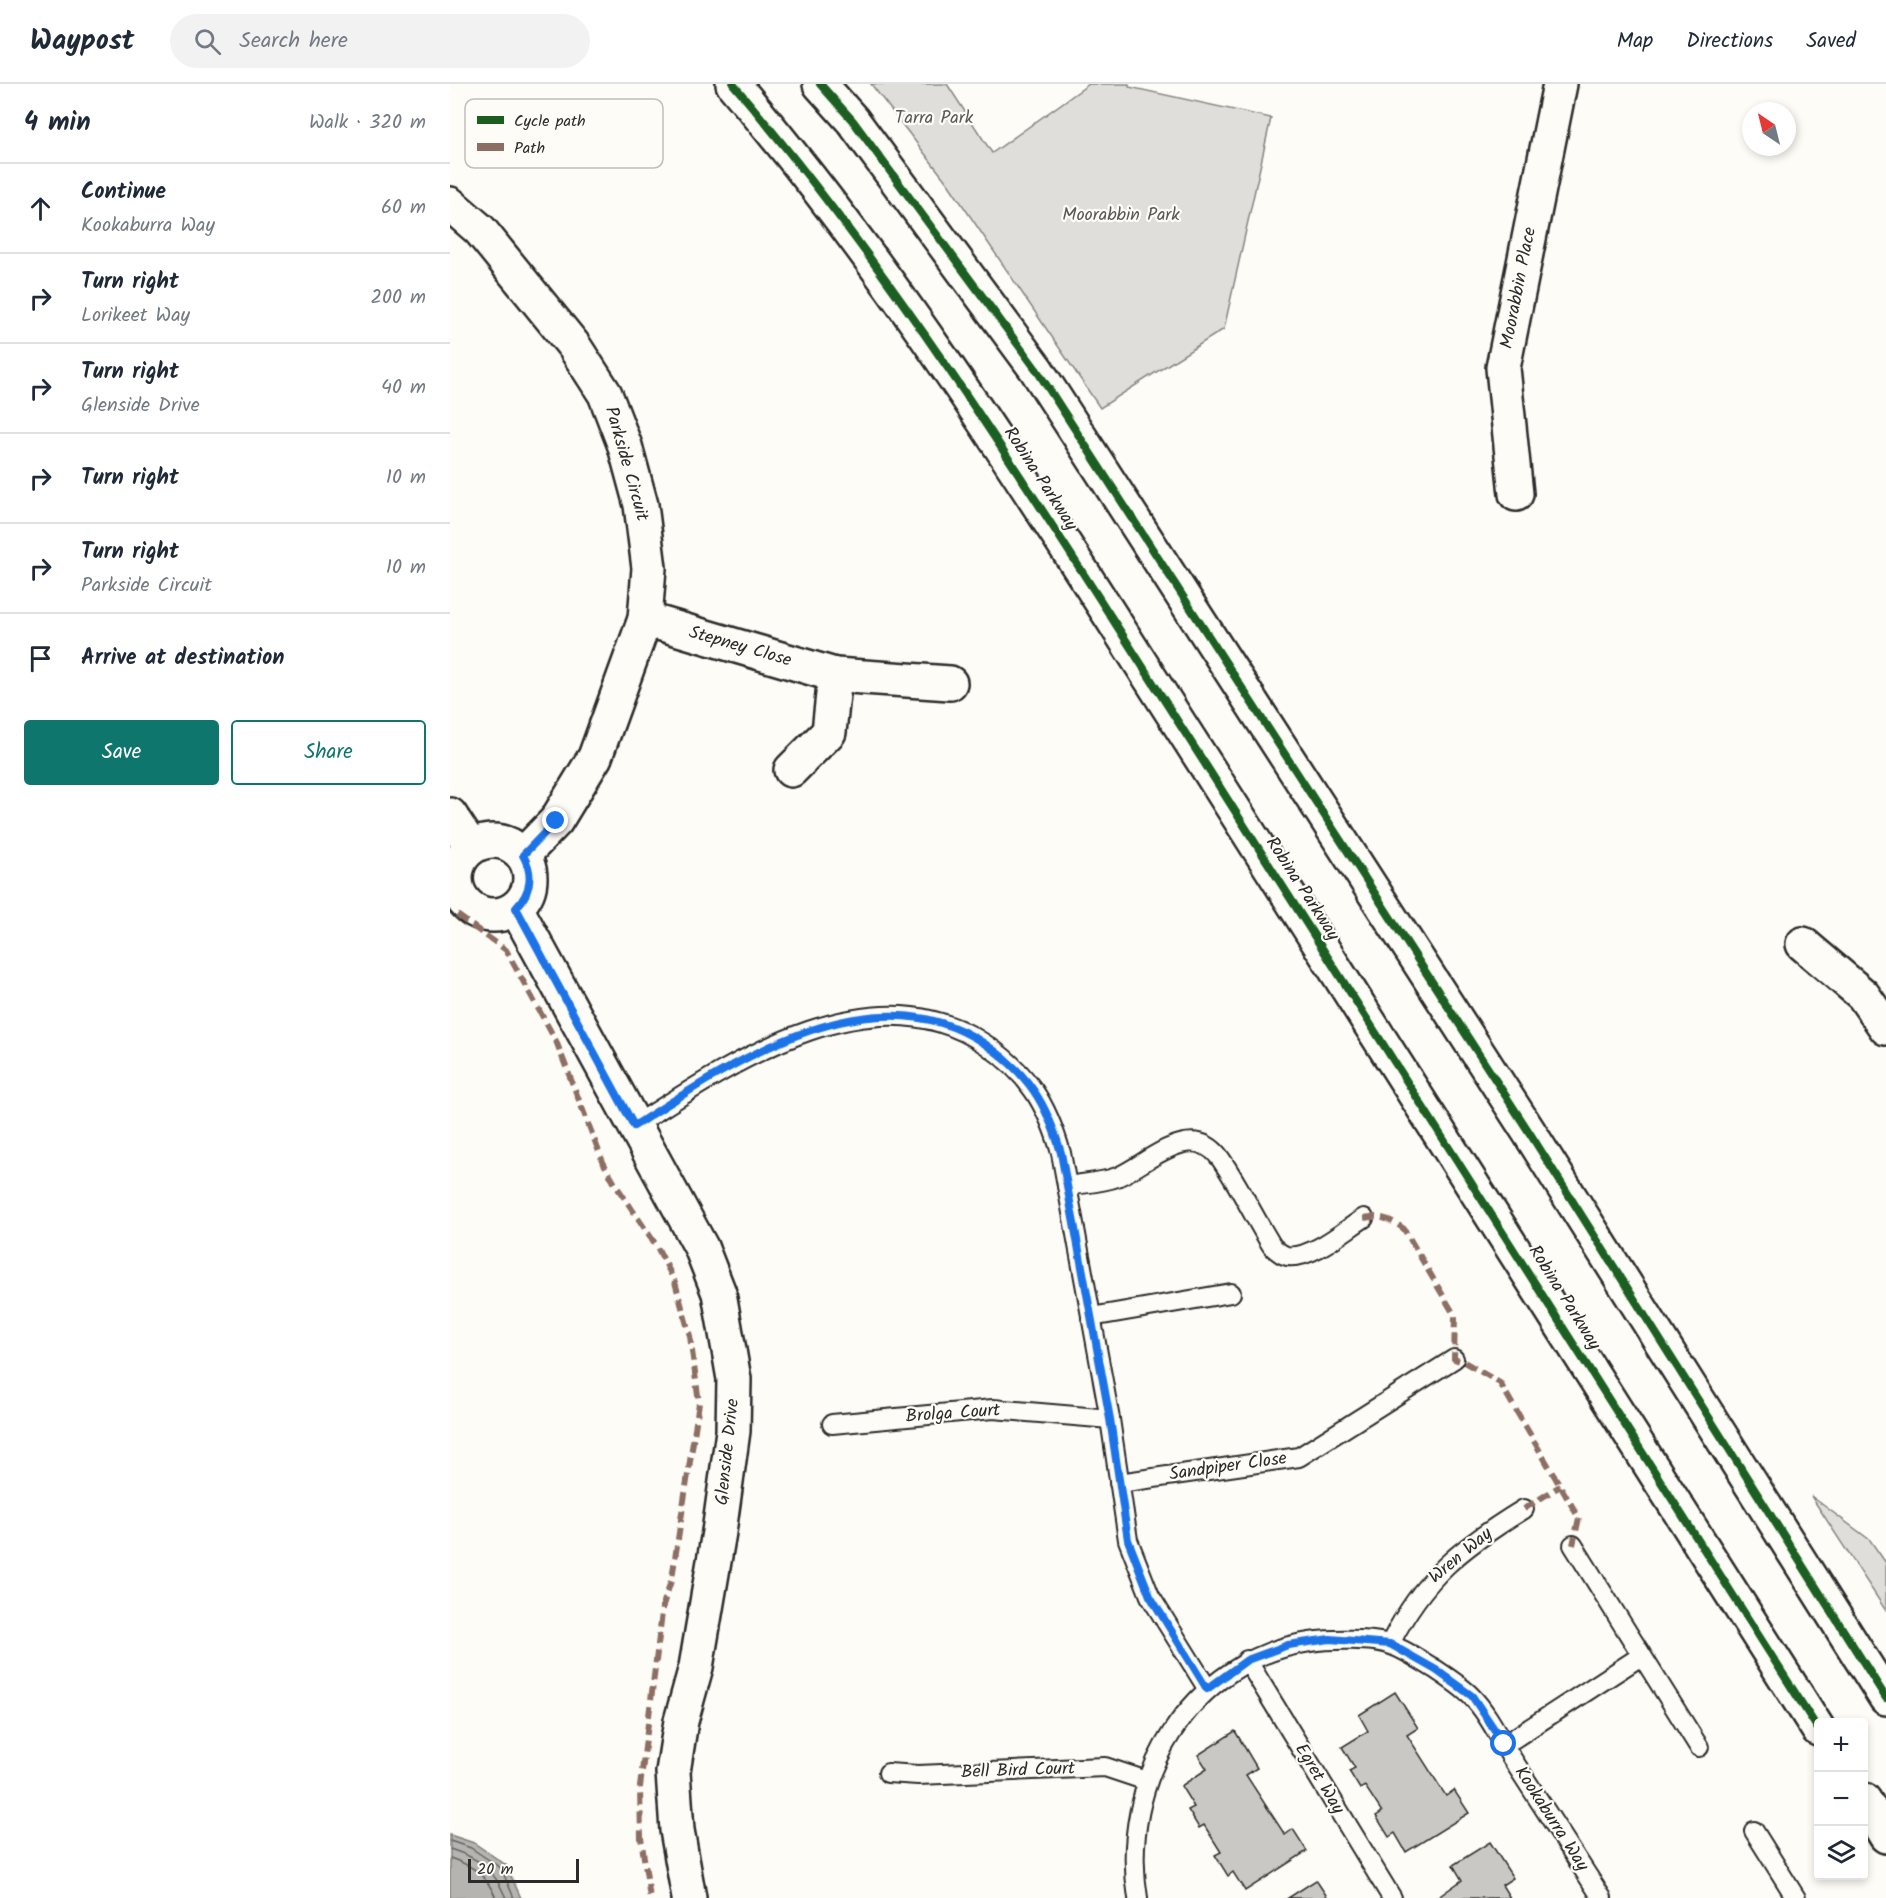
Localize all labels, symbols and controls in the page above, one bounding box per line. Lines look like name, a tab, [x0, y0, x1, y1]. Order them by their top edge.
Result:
search box	[170, 14, 590, 68]
text: Waypost	[30, 19, 134, 64]
text: Search here	[239, 24, 348, 59]
icon: search	[191, 25, 224, 58]
text: Map	[1617, 25, 1653, 58]
text: Directions	[1686, 25, 1773, 58]
text: Saved	[1806, 25, 1856, 58]
legend	[465, 99, 663, 168]
text: 4 min	[24, 102, 91, 144]
north arrow	[1742, 102, 1796, 156]
park label: Tarra Park	[895, 104, 974, 133]
text: Walk · 320 m	[309, 107, 426, 139]
text: Cycle path	[514, 109, 586, 134]
text: Path	[514, 136, 545, 161]
text: Continue	[81, 175, 166, 210]
icon: ahead	[24, 192, 57, 225]
text: 60 m	[381, 192, 426, 224]
park label: Moorabbin Park	[1062, 201, 1180, 230]
text: Kookaburra Way	[81, 210, 215, 242]
street label: Moorabbin Place	[1493, 225, 1545, 351]
text: Turn right	[81, 265, 179, 300]
icon: right	[24, 282, 57, 315]
text: 200 m	[370, 282, 426, 314]
text: Lorikeet Way	[81, 300, 190, 332]
text: Turn right	[81, 355, 179, 390]
icon: right	[24, 372, 57, 405]
text: 40 m	[381, 372, 426, 404]
text: Glenside Drive	[81, 390, 200, 422]
street label: Parkside Circuit	[596, 403, 656, 526]
street label: Robina Parkway	[995, 421, 1085, 537]
text: Turn right	[81, 461, 179, 496]
icon: right	[24, 462, 57, 495]
text: 10 m	[386, 462, 426, 494]
text: Turn right	[81, 535, 179, 570]
icon: right	[24, 552, 57, 585]
text: 10 m	[386, 552, 426, 584]
text: Parkside Circuit	[81, 570, 212, 602]
street label: Stepney Close	[685, 618, 795, 676]
text: Arrive at destination	[81, 641, 284, 676]
icon: arrive	[24, 642, 57, 675]
button: Save	[24, 720, 219, 785]
button: Share	[231, 720, 426, 785]
route end	[542, 807, 568, 833]
street label: Robina Parkway	[1257, 831, 1347, 947]
street label: Robina Parkway	[1520, 1240, 1608, 1357]
street label: Brolga Court	[905, 1396, 1002, 1432]
street label: Glenside Drive	[708, 1397, 748, 1507]
street label: Sandpiper Close	[1167, 1444, 1289, 1490]
street label: Wren Way	[1423, 1520, 1500, 1592]
map controls	[1814, 1718, 1868, 1880]
button: +	[1814, 1718, 1868, 1772]
route start	[1490, 1730, 1516, 1756]
street label: Egret Way	[1286, 1738, 1352, 1820]
street label: Bell Bird Court	[961, 1754, 1077, 1787]
street label: Kookaburra Way	[1506, 1761, 1596, 1878]
button: −	[1814, 1772, 1868, 1826]
button: layers	[1814, 1826, 1868, 1880]
scale bar	[468, 1856, 579, 1884]
text: 20 m	[477, 1857, 513, 1882]

